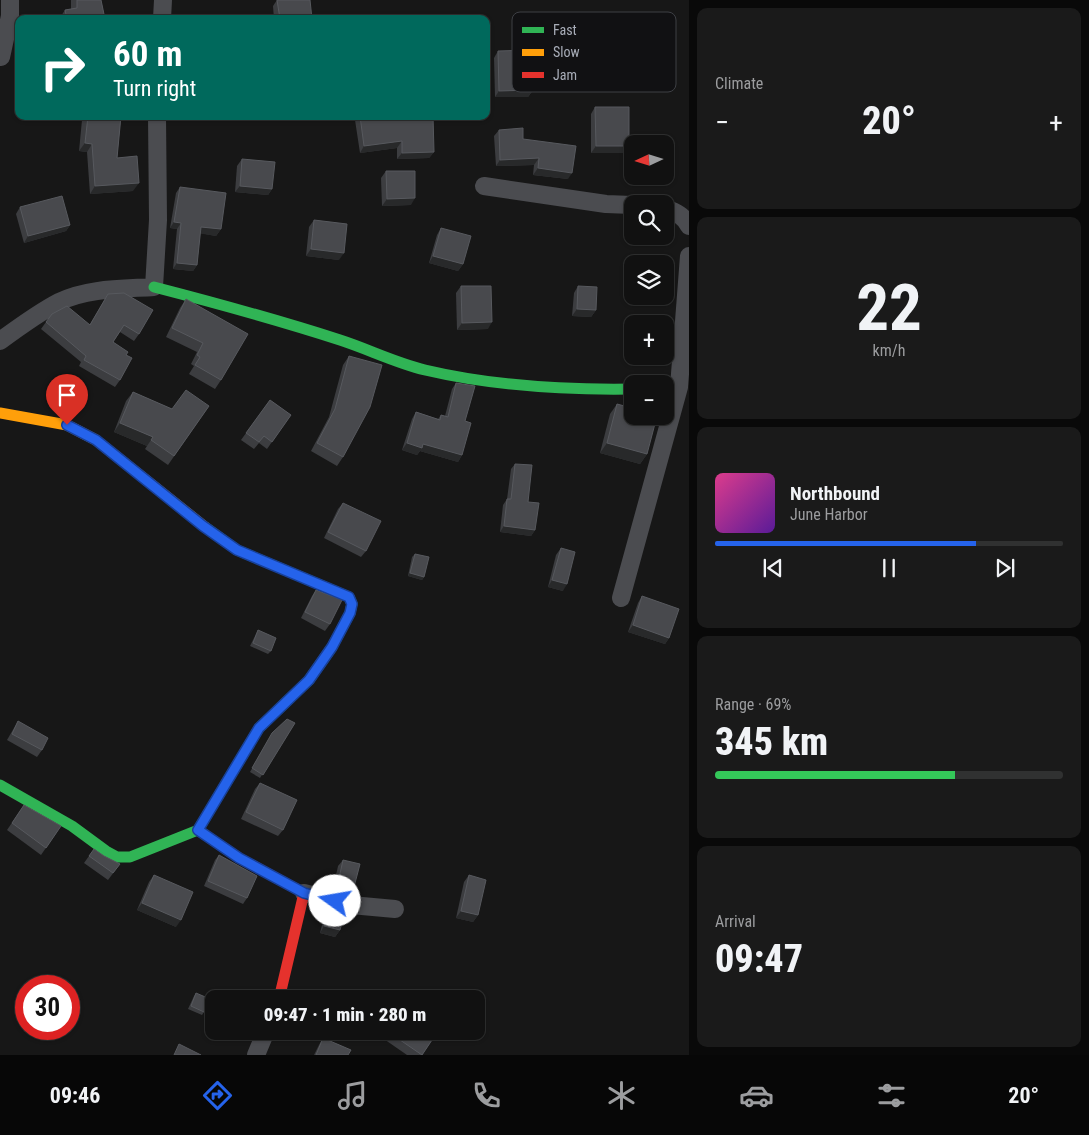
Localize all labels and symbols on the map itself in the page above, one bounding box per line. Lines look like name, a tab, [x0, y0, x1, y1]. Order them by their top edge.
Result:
legend	[512, 12, 676, 92]
text: Fast	[553, 22, 577, 38]
text: Slow	[553, 44, 580, 60]
text: Jam	[553, 67, 577, 83]
north arrow	[624, 135, 674, 185]
pin	[46, 374, 88, 425]
position arrow	[308, 874, 360, 926]
speed limit sign: 30	[15, 975, 80, 1040]

